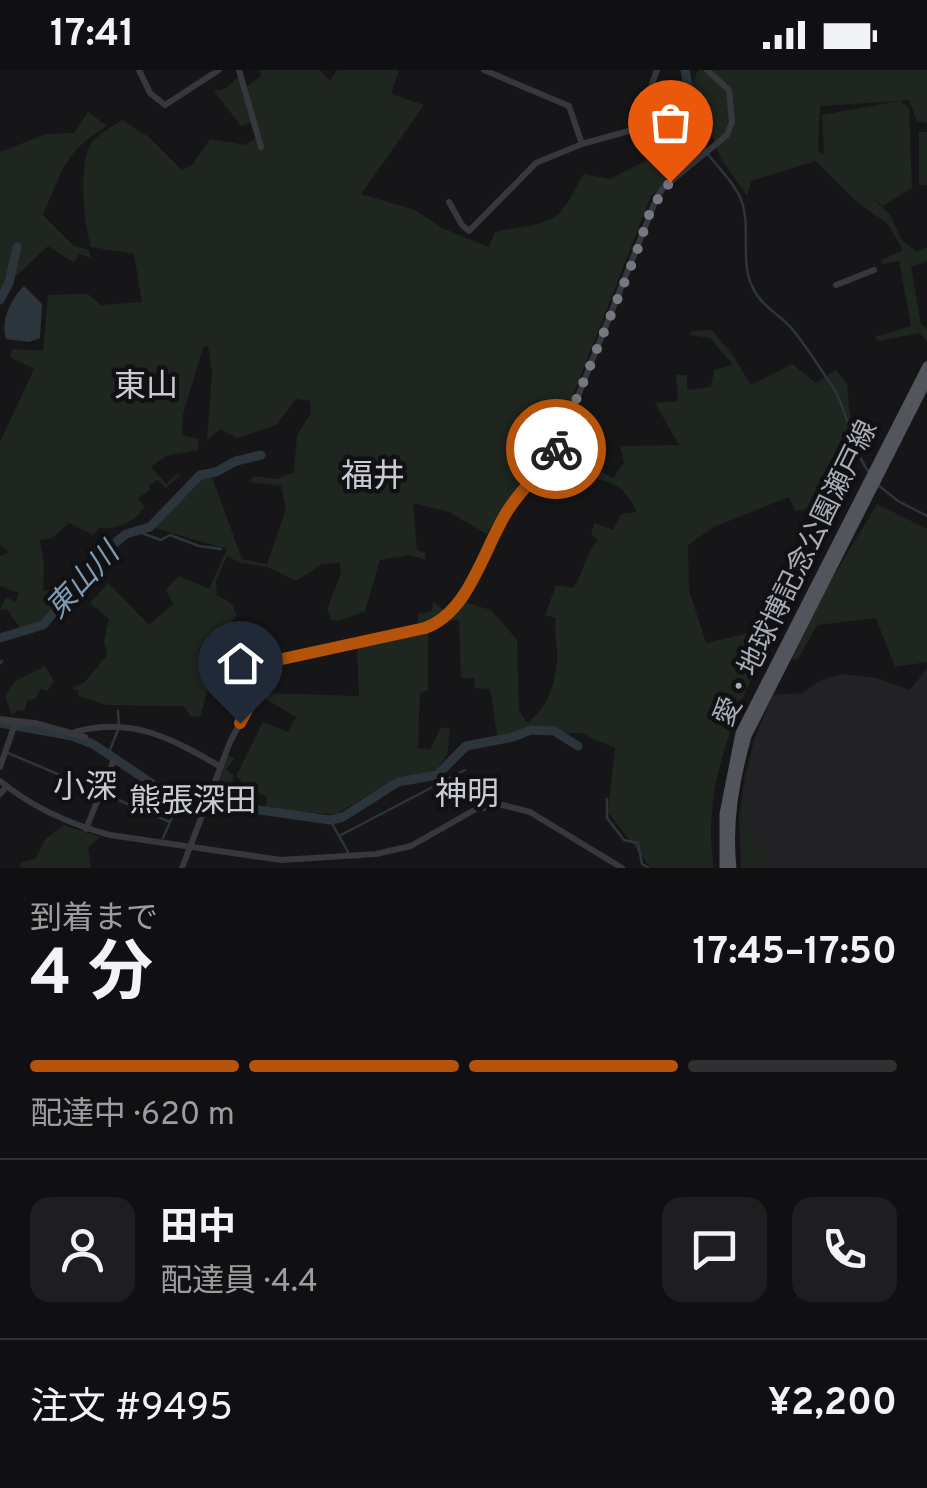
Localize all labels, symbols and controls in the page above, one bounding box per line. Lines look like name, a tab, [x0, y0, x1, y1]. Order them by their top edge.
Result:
text: 17:41	[50, 11, 134, 60]
pin	[628, 80, 713, 183]
icon: bag	[643, 95, 698, 150]
district label: 東山	[114, 368, 178, 408]
courier	[506, 399, 606, 499]
street label: 愛・地球博記念公園瀬戸線	[707, 415, 887, 733]
icon: bike	[529, 422, 584, 477]
district label: 福井	[341, 458, 405, 498]
water label: 東山川	[40, 534, 130, 628]
pin	[198, 621, 283, 724]
icon: home	[213, 636, 268, 691]
district label: 小深	[53, 769, 117, 809]
district label: 神明	[435, 776, 499, 816]
district label: 熊張深田	[129, 783, 257, 823]
text: 到着まで	[30, 900, 158, 940]
text: 17:45–17:50	[693, 929, 897, 978]
text: 4 分	[30, 936, 153, 1018]
text: 配達中 · 620 m	[30, 1096, 235, 1136]
button: person	[30, 1197, 135, 1302]
button: chat	[662, 1197, 767, 1302]
button: phone	[792, 1197, 897, 1302]
text: 田中	[160, 1205, 236, 1254]
text: 配達員 · 4.4	[160, 1263, 318, 1303]
text: ¥2,200	[768, 1380, 897, 1429]
text: 注文 #9495	[30, 1385, 233, 1434]

